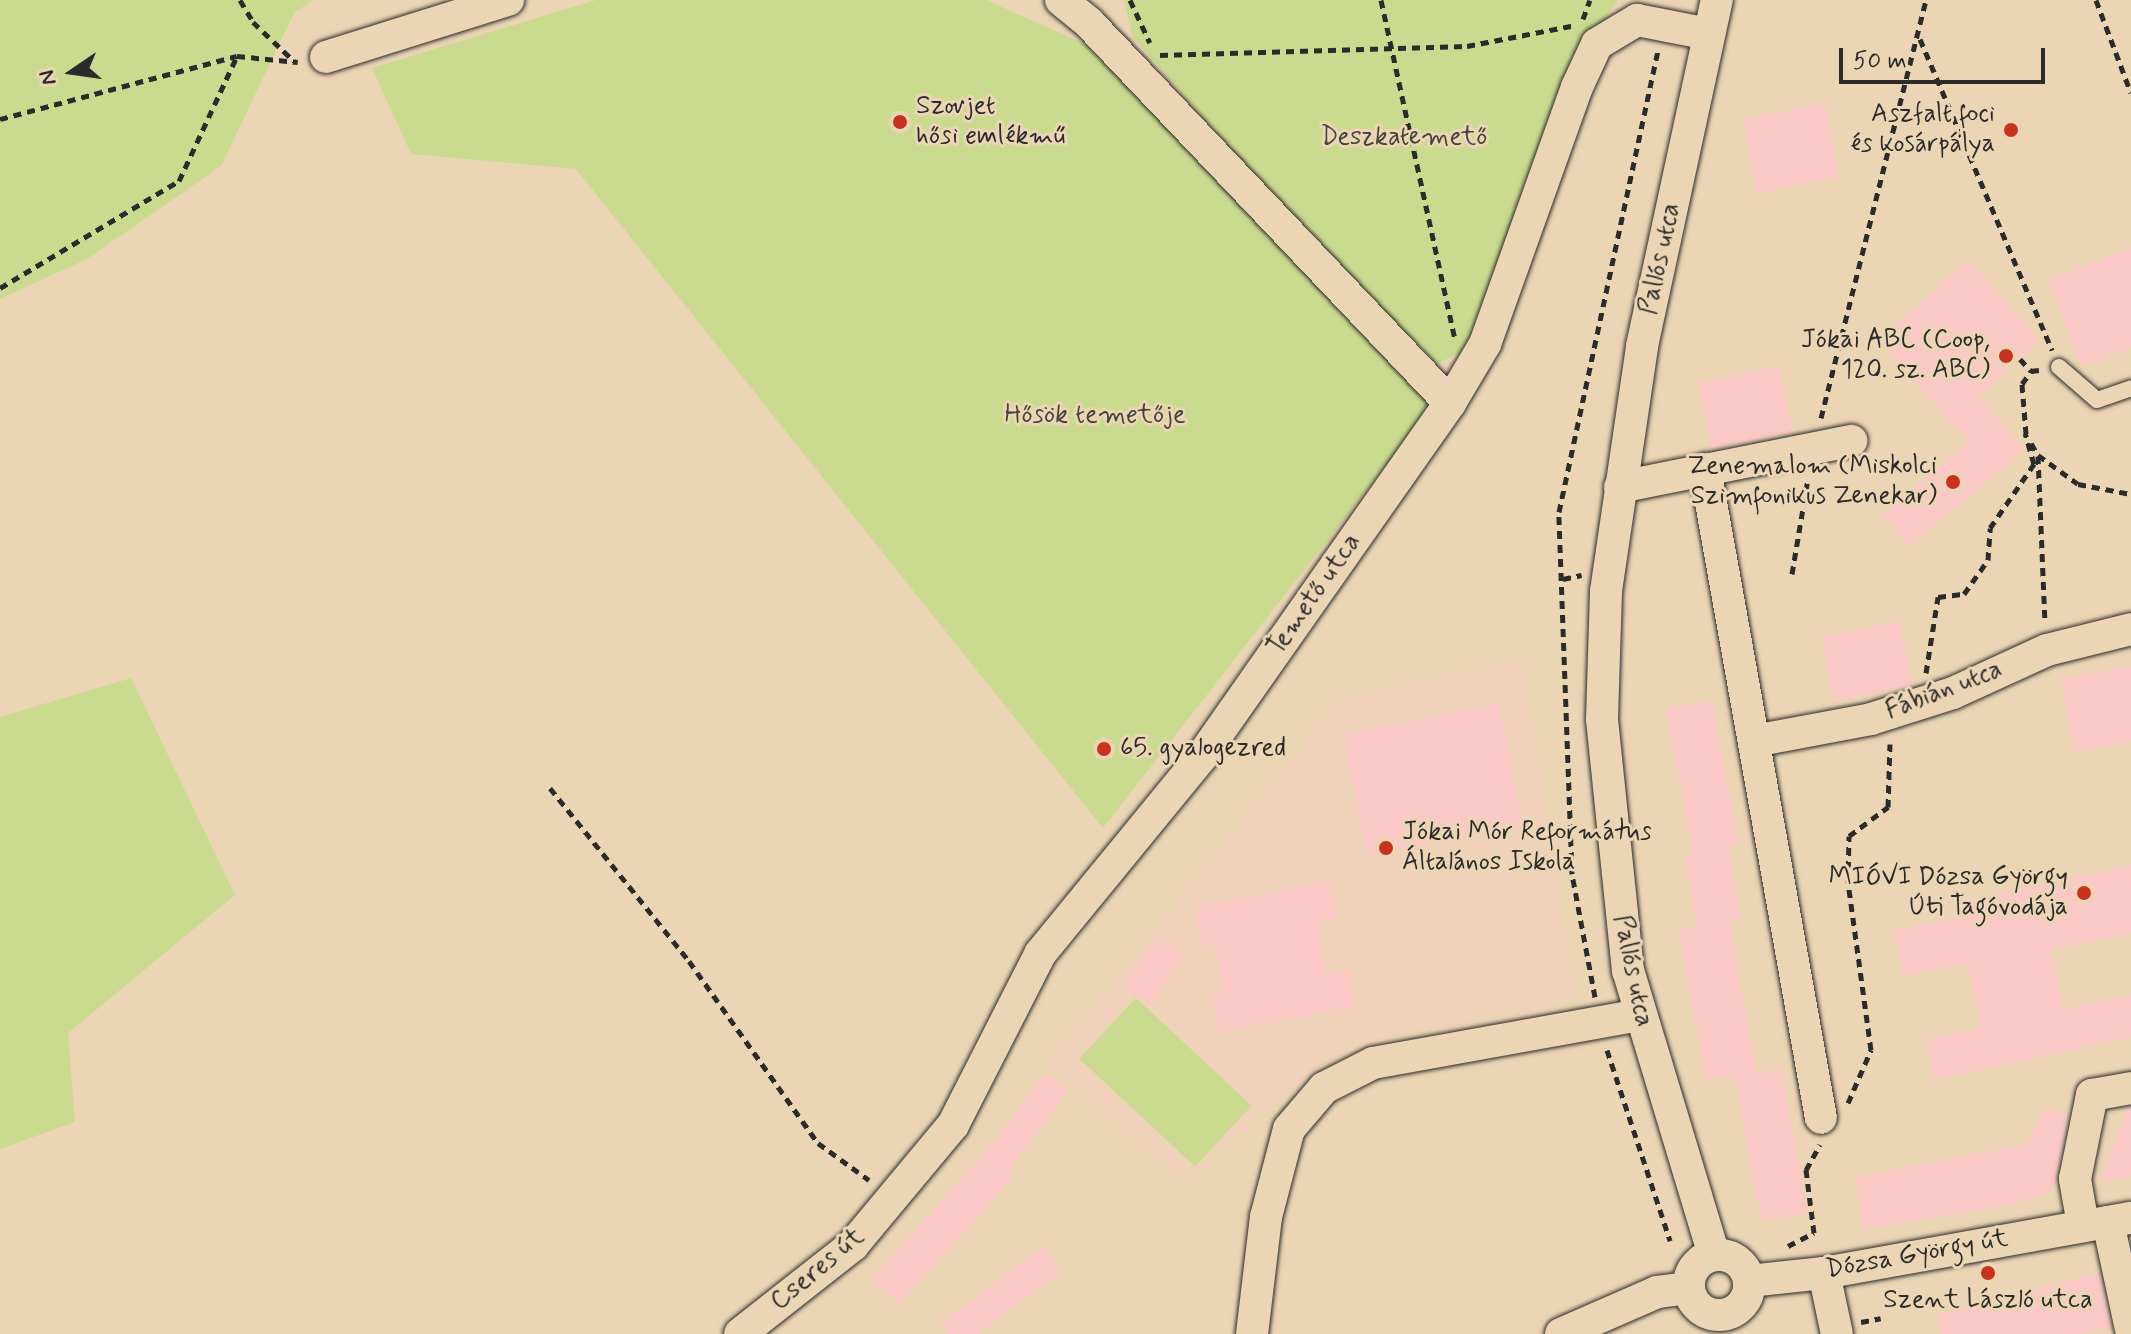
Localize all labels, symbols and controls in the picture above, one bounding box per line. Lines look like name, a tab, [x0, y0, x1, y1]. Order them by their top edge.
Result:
north arrow	[32, 32, 112, 112]
scale bar	[1843, 32, 2049, 82]
text: 50 m	[1853, 46, 1907, 77]
text: N	[33, 67, 64, 88]
place label: Szovjet hősi emlékmű	[916, 91, 1066, 152]
place label: Aszfalt foci és kosárpálya	[1850, 99, 1995, 160]
marker: Szovjet hősi emlékmű	[891, 113, 909, 131]
marker: Aszfalt foci és kosárpálya	[2002, 121, 2020, 139]
park label: Deszkatemető	[1321, 122, 1487, 154]
street label: Pallós utca	[1633, 197, 1689, 321]
place label: Jókai ABC (Coop, 120. sz. ABC)	[1801, 325, 1990, 386]
marker: Jókai ABC (Coop, 120. sz. ABC)	[1997, 347, 2015, 365]
park label: Hősök temetője	[1005, 400, 1185, 432]
place label: Zenemalom (Miskolci Szimfonikus Zenekar)	[1687, 451, 1937, 512]
marker: Zenemalom (Miskolci Szimfonikus Zenekar)	[1944, 473, 1962, 491]
street label: Temető utca	[1262, 528, 1368, 662]
street label: Fábián utca	[1878, 653, 2010, 729]
place label: 65. gyalogezred	[1120, 733, 1286, 765]
marker: 65. gyalogezred	[1095, 740, 1113, 758]
place label: Jókai Mór Református Általános Iskola	[1402, 817, 1652, 878]
marker: Jókai Mór Református Általános Iskola	[1377, 839, 1395, 857]
place label: MIÓVI Dózsa György Úti Tagóvodája	[1827, 862, 2068, 924]
marker: MIÓVI Dózsa György Úti Tagóvodája	[2075, 884, 2093, 902]
street label: Pallós utca	[1604, 909, 1660, 1033]
street label: Cseres út	[765, 1222, 871, 1318]
street label: Dózsa György út	[1823, 1224, 2011, 1286]
marker: Szent László utca	[1979, 1264, 1997, 1282]
place label: Szent László utca	[1882, 1285, 2094, 1317]

